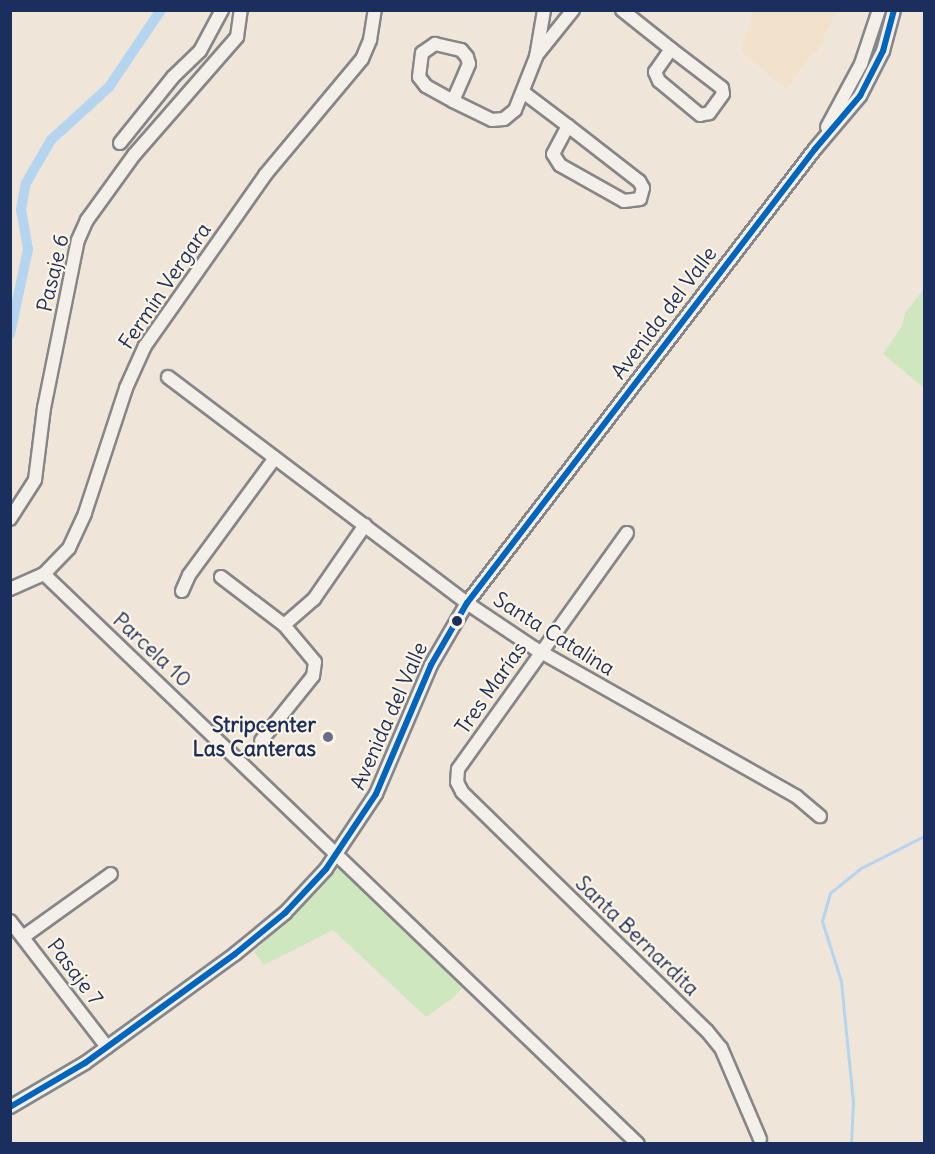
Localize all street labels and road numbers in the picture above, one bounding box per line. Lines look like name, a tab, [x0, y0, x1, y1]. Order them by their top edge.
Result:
street label: Fermín Vergara	[113, 218, 217, 354]
street label: Pasaje 6	[32, 232, 74, 314]
street label: Avenida del Valle	[606, 242, 722, 384]
street label: Santa Catalina	[489, 587, 619, 681]
street label: Parcela 10	[108, 607, 196, 693]
street label: Tres Marías	[450, 637, 532, 739]
street label: Avenida del Valle	[345, 638, 433, 794]
street label: Santa Bernardita	[570, 871, 704, 1001]
street label: Pasaje 7	[42, 934, 108, 1010]

